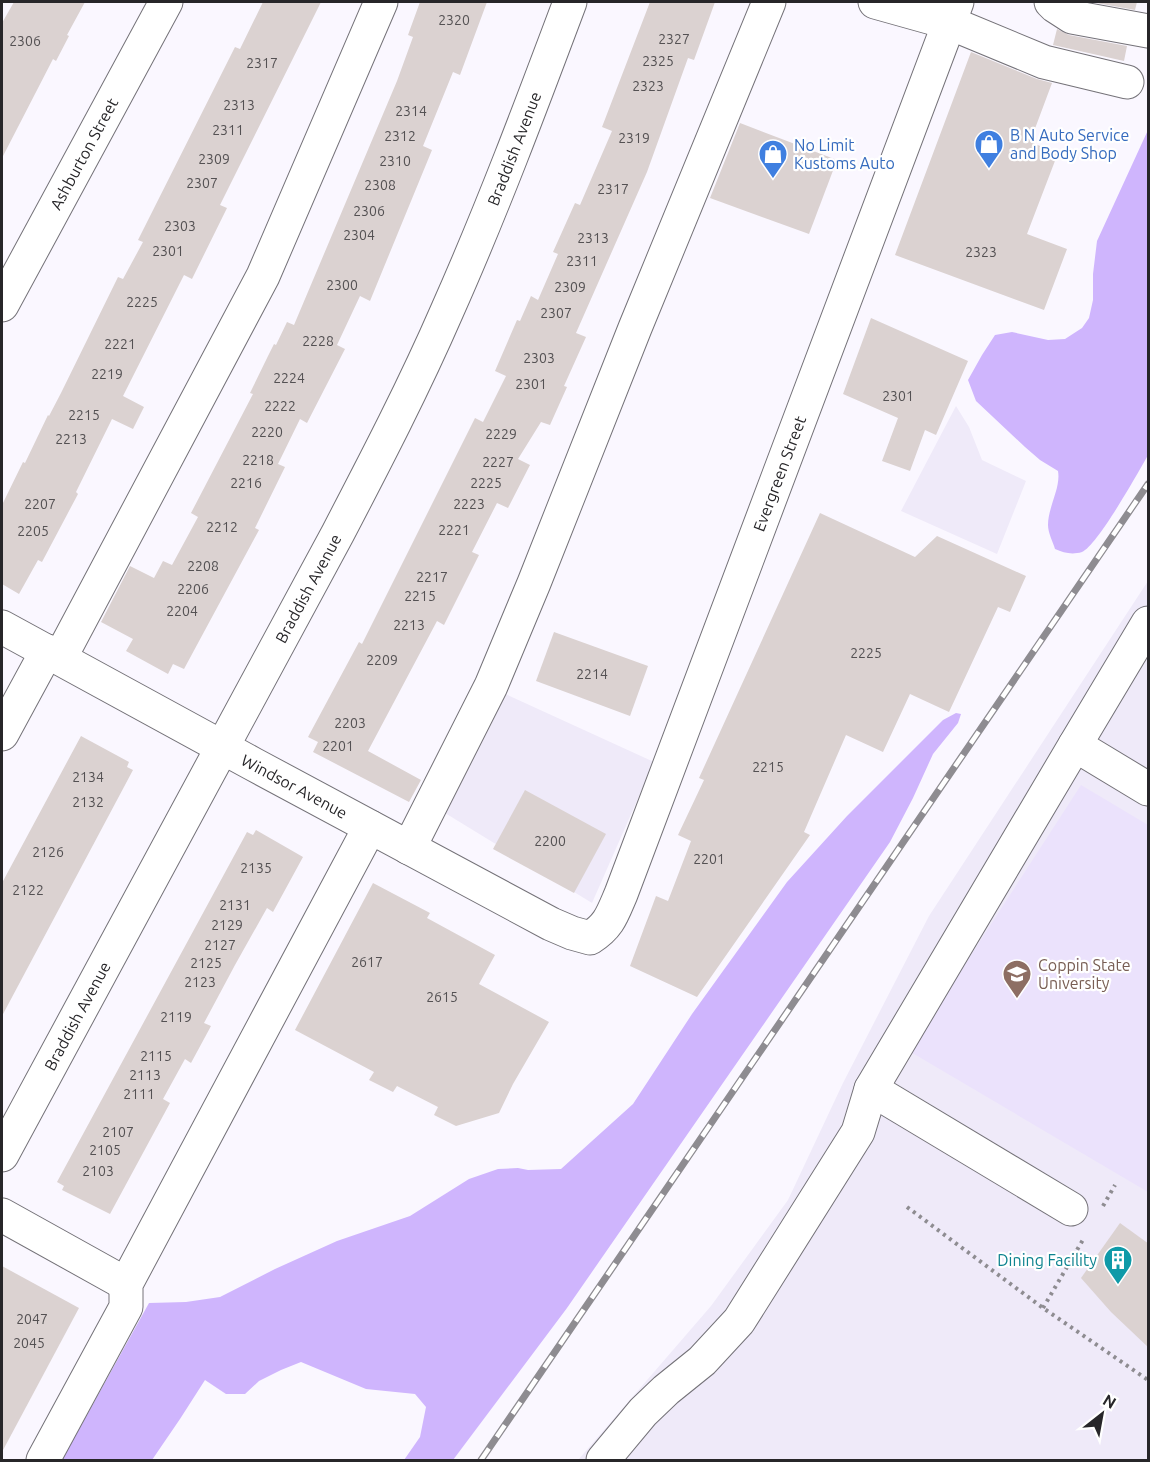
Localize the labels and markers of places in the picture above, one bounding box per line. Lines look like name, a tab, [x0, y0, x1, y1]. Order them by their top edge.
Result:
place label: B N Auto Service and Body Shop	[1010, 126, 1129, 162]
shop icon: B N Auto Service and Body Shop	[973, 128, 1005, 170]
place label: No Limit Kustoms Auto	[794, 136, 895, 172]
shop icon: No Limit Kustoms Auto	[757, 138, 789, 180]
place label: Coppin State University	[1038, 956, 1131, 992]
school or university icon: Coppin State University	[1001, 958, 1033, 1000]
building icon: Dining Facility	[1102, 1244, 1134, 1286]
place label: Dining Facility	[997, 1251, 1097, 1269]

